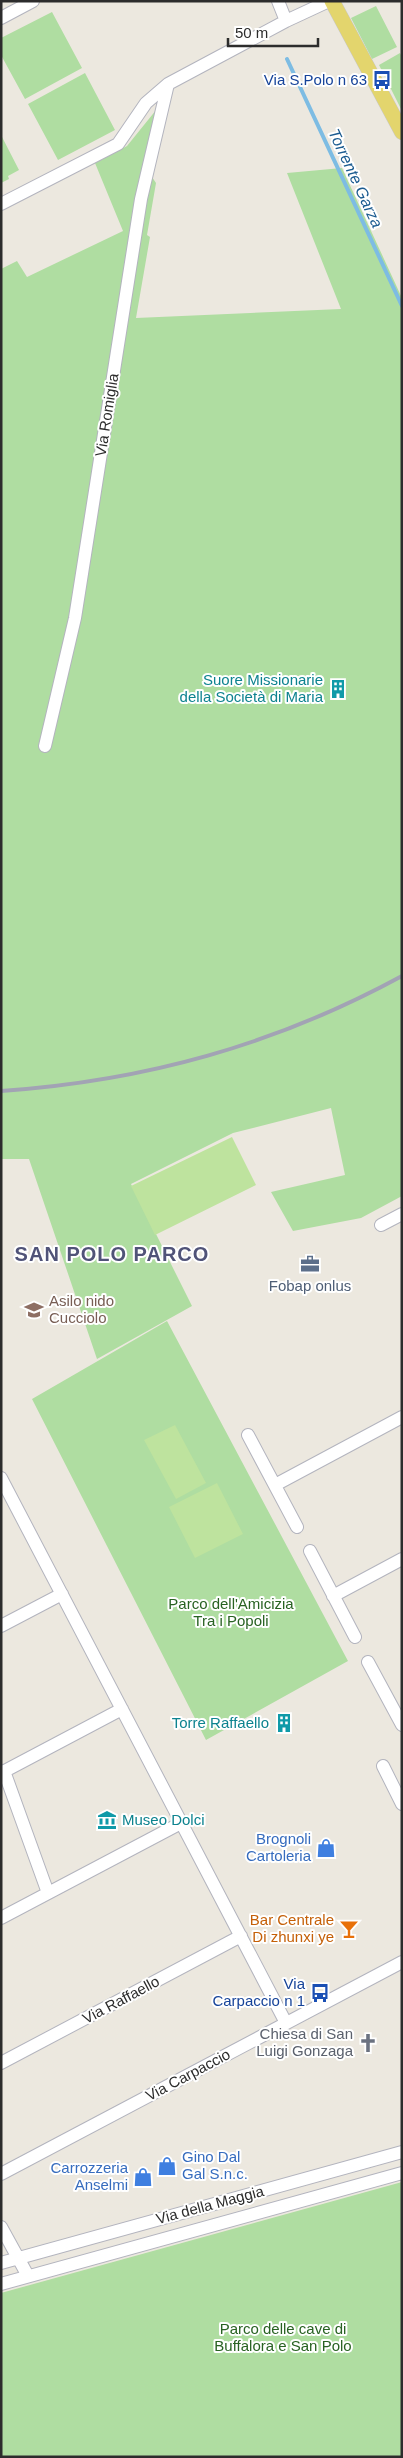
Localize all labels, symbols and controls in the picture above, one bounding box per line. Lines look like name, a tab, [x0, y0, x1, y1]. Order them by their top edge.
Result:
scale bar	[228, 15, 318, 47]
text: 50 m	[235, 24, 268, 41]
bus stop icon: Via S.Polo n 63	[371, 69, 393, 91]
place label: Via S.Polo n 63	[264, 71, 367, 88]
water label: Torrente Garza	[325, 126, 386, 230]
street label: Via Romiglia	[92, 371, 122, 458]
place label: Suore Missionarie della Società di Maria	[180, 671, 324, 705]
building icon: Suore Missionarie della Società di Maria	[327, 678, 349, 700]
district label: SAN POLO PARCO	[15, 1243, 209, 1265]
office icon: Fobap onlus	[299, 1253, 321, 1275]
place label: Fobap onlus	[269, 1277, 351, 1294]
place label: Asilo nido Cucciolo	[49, 1292, 114, 1326]
school or university icon: Asilo nido Cucciolo	[23, 1299, 45, 1321]
park label: Parco dell'Amicizia Tra i Popoli	[168, 1595, 294, 1629]
building icon: Torre Raffaello	[273, 1712, 295, 1734]
place label: Torre Raffaello	[172, 1714, 269, 1731]
museum icon: Museo Dolci	[96, 1809, 118, 1831]
place label: Museo Dolci	[122, 1811, 205, 1828]
place label: Brognoli Cartoleria	[246, 1830, 312, 1864]
shop icon: Brognoli Cartoleria	[315, 1837, 337, 1859]
place label: Bar Centrale Di zhunxi ye	[250, 1911, 334, 1945]
bar icon: Bar Centrale Di zhunxi ye	[338, 1918, 360, 1940]
street label: Via Raffaello	[79, 1972, 162, 2027]
place label: Via Carpaccio n 1	[212, 1975, 306, 2009]
bus stop icon: Via Carpaccio n 1	[309, 1982, 331, 2004]
place label: Chiesa di San Luigi Gonzaga	[256, 2025, 354, 2059]
church icon: Chiesa di San Luigi Gonzaga	[357, 2032, 379, 2054]
street label: Via Carpaccio	[143, 2045, 233, 2104]
place label: Gino Dal Gal S.n.c.	[182, 2148, 248, 2182]
shop icon: Gino Dal Gal S.n.c.	[156, 2155, 178, 2177]
place label: Carrozzeria Anselmi	[50, 2159, 129, 2193]
shop icon: Carrozzeria Anselmi	[132, 2166, 154, 2188]
street label: Via della Maggia	[154, 2182, 266, 2227]
park label: Parco delle cave di Buffalora e San Polo	[214, 2320, 352, 2354]

